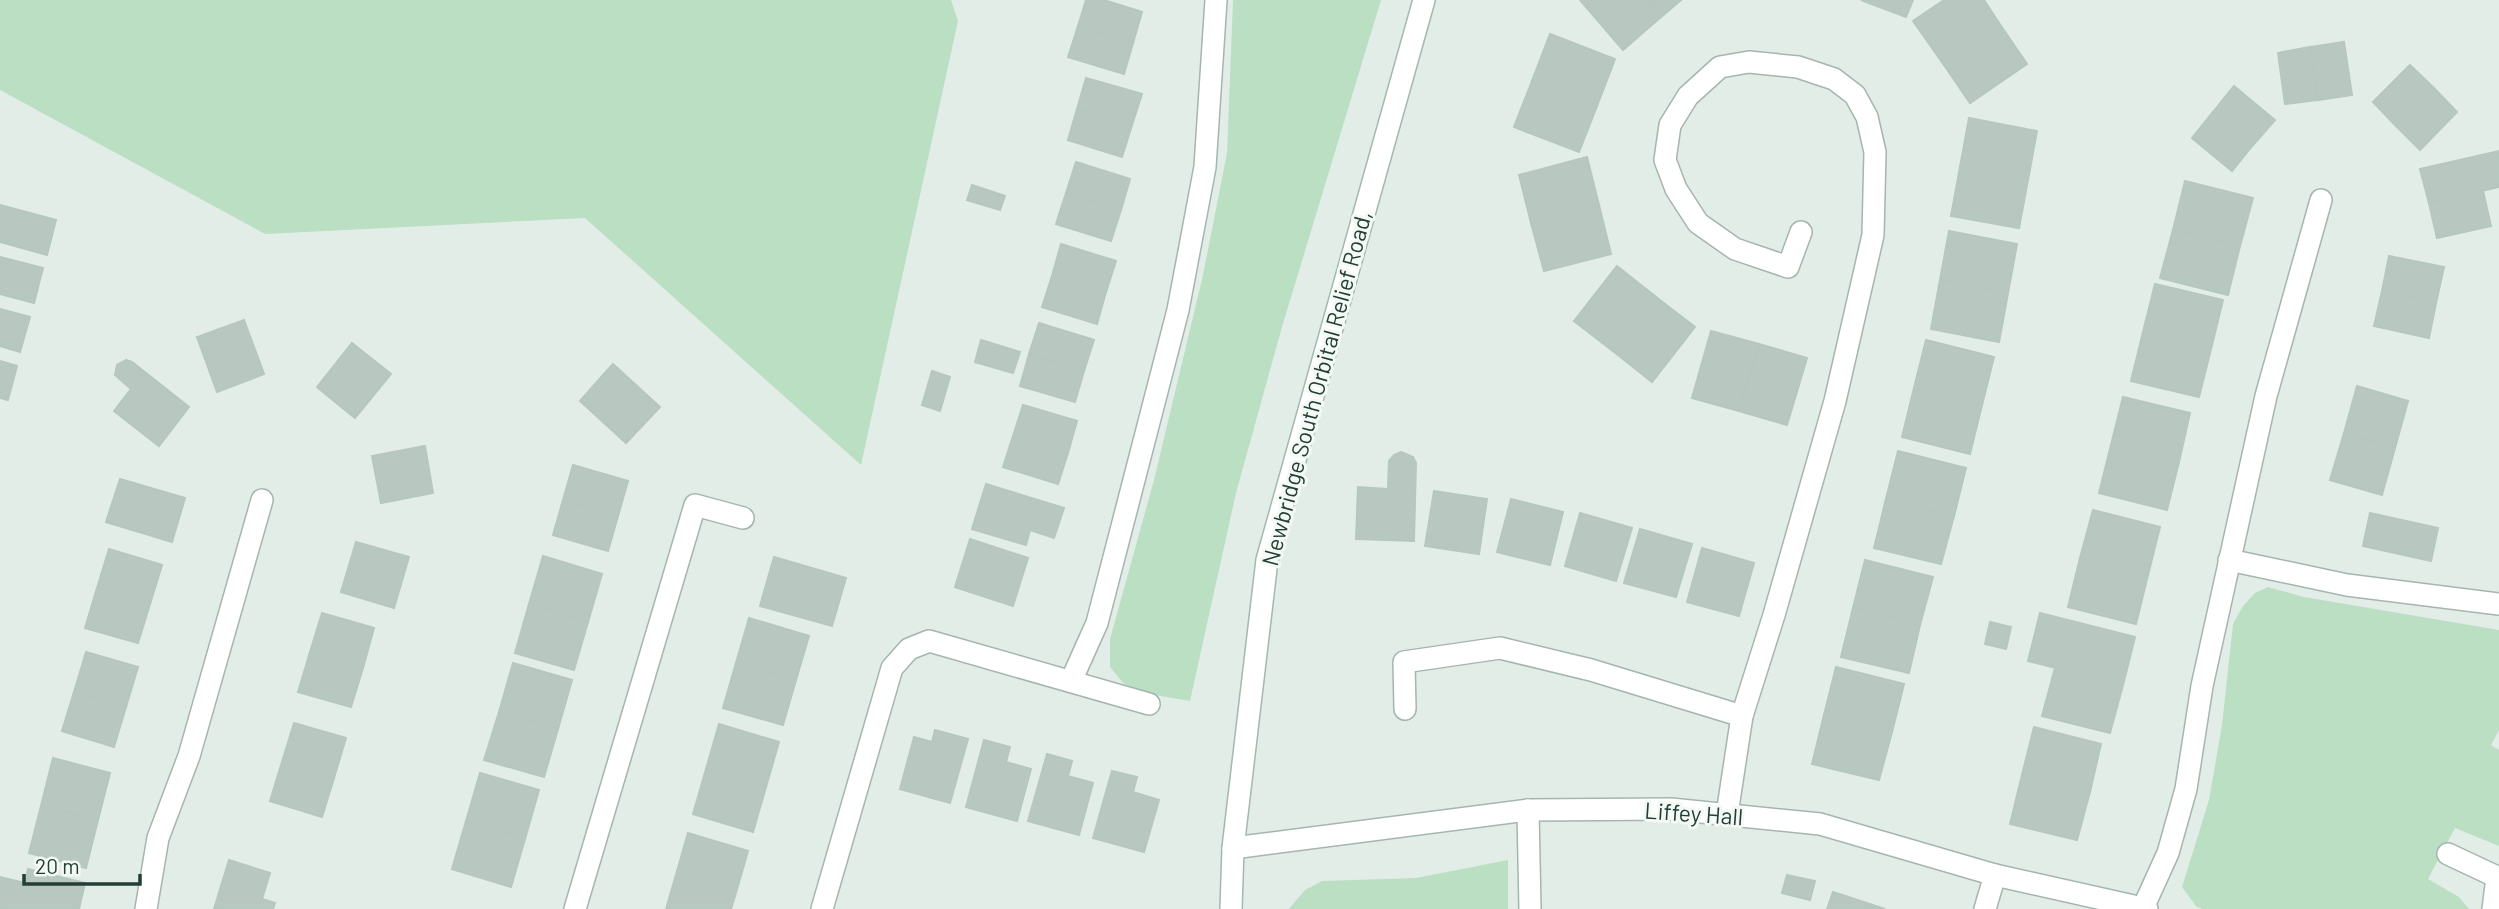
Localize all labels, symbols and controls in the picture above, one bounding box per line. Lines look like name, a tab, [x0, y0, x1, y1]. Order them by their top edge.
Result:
street label: Newbridge South Orbital Relief Road,	[1255, 207, 1377, 569]
street label: Liffey Hall	[1644, 796, 1744, 830]
scale bar	[24, 842, 140, 886]
text: 20 m	[35, 853, 80, 878]

